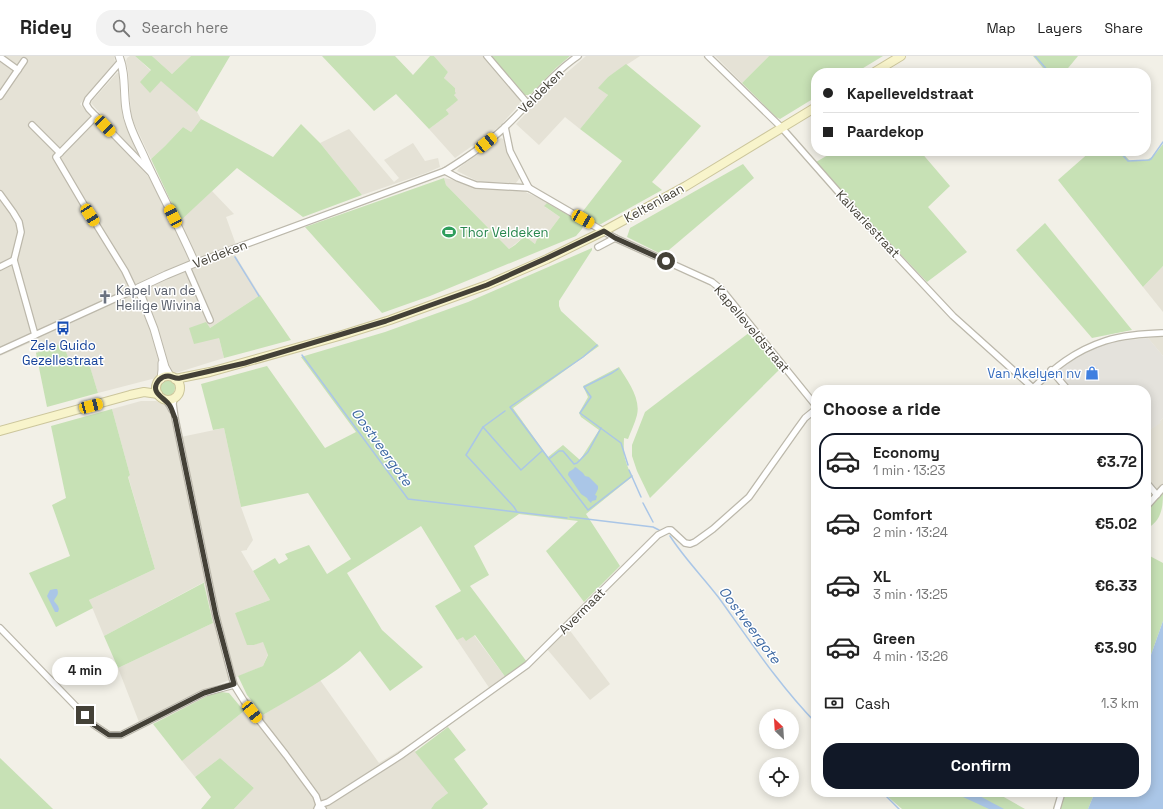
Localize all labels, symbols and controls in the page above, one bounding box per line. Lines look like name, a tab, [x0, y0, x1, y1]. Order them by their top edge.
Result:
search box	[96, 10, 376, 46]
text: Ridey	[20, 15, 72, 40]
icon: search	[110, 17, 132, 39]
text: Search here	[142, 18, 228, 37]
text: Map	[986, 19, 1016, 37]
text: Layers	[1038, 19, 1082, 37]
text: Share	[1104, 19, 1143, 37]
street label: Veldeken	[515, 65, 567, 117]
text: Kapelleveldstraat	[847, 84, 974, 103]
car	[92, 113, 118, 139]
text: Paardekop	[847, 122, 924, 141]
car	[473, 131, 499, 155]
street label: Keltenlaan	[621, 180, 687, 226]
street label: Kalvariestraat	[832, 187, 904, 261]
car	[78, 202, 102, 228]
car	[162, 203, 184, 229]
car	[570, 208, 596, 230]
sports icon: Thor Veldeken	[441, 224, 457, 240]
place label: Thor Veldeken	[460, 224, 549, 241]
street label: Veldeken	[190, 236, 250, 272]
route start	[657, 252, 675, 270]
place label: Kapel van de Heilige Wivina	[116, 282, 202, 314]
street label: Kapelleveldstraat	[710, 282, 794, 376]
church icon: Kapel van de Heilige Wivina	[97, 289, 113, 305]
bus stop icon: Zele Guido Gezellestraat	[55, 320, 71, 336]
place label: Zele Guido Gezellestraat	[22, 337, 104, 369]
place label: Van Akelyen nv	[987, 365, 1081, 382]
shop icon: Van Akelyen nv	[1084, 365, 1100, 381]
car	[78, 397, 104, 415]
text: Choose a ride	[823, 397, 941, 420]
water label: Oostveergote	[348, 404, 417, 490]
icon: car	[825, 443, 861, 479]
text: Economy	[873, 443, 940, 462]
text: €3.72	[1097, 452, 1137, 471]
text: 1 min · 13:23	[873, 462, 945, 479]
icon: car	[825, 505, 861, 541]
text: Comfort	[873, 505, 933, 524]
text: €5.02	[1095, 514, 1137, 533]
text: 2 min · 13:24	[873, 524, 948, 541]
icon: car	[825, 567, 861, 603]
text: XL	[873, 567, 891, 586]
text: €6.33	[1095, 576, 1137, 595]
water label: Oostveergote	[715, 583, 785, 668]
street label: Avermaat	[555, 584, 609, 638]
text: 3 min · 13:25	[873, 586, 948, 603]
icon: car	[825, 629, 861, 665]
text: Green	[873, 629, 915, 648]
text: €3.90	[1094, 638, 1137, 657]
text: 4 min · 13:26	[873, 648, 948, 665]
callout: 4 min	[52, 657, 118, 685]
text: 4 min	[68, 662, 102, 679]
icon: cash	[823, 692, 845, 714]
text: Cash	[855, 694, 890, 713]
text: 1.3 km	[1101, 695, 1139, 712]
car	[240, 699, 264, 725]
route end	[76, 706, 94, 724]
north arrow	[759, 709, 799, 749]
map controls	[759, 709, 799, 797]
button: Confirm	[823, 743, 1139, 789]
button: locate	[759, 757, 799, 797]

